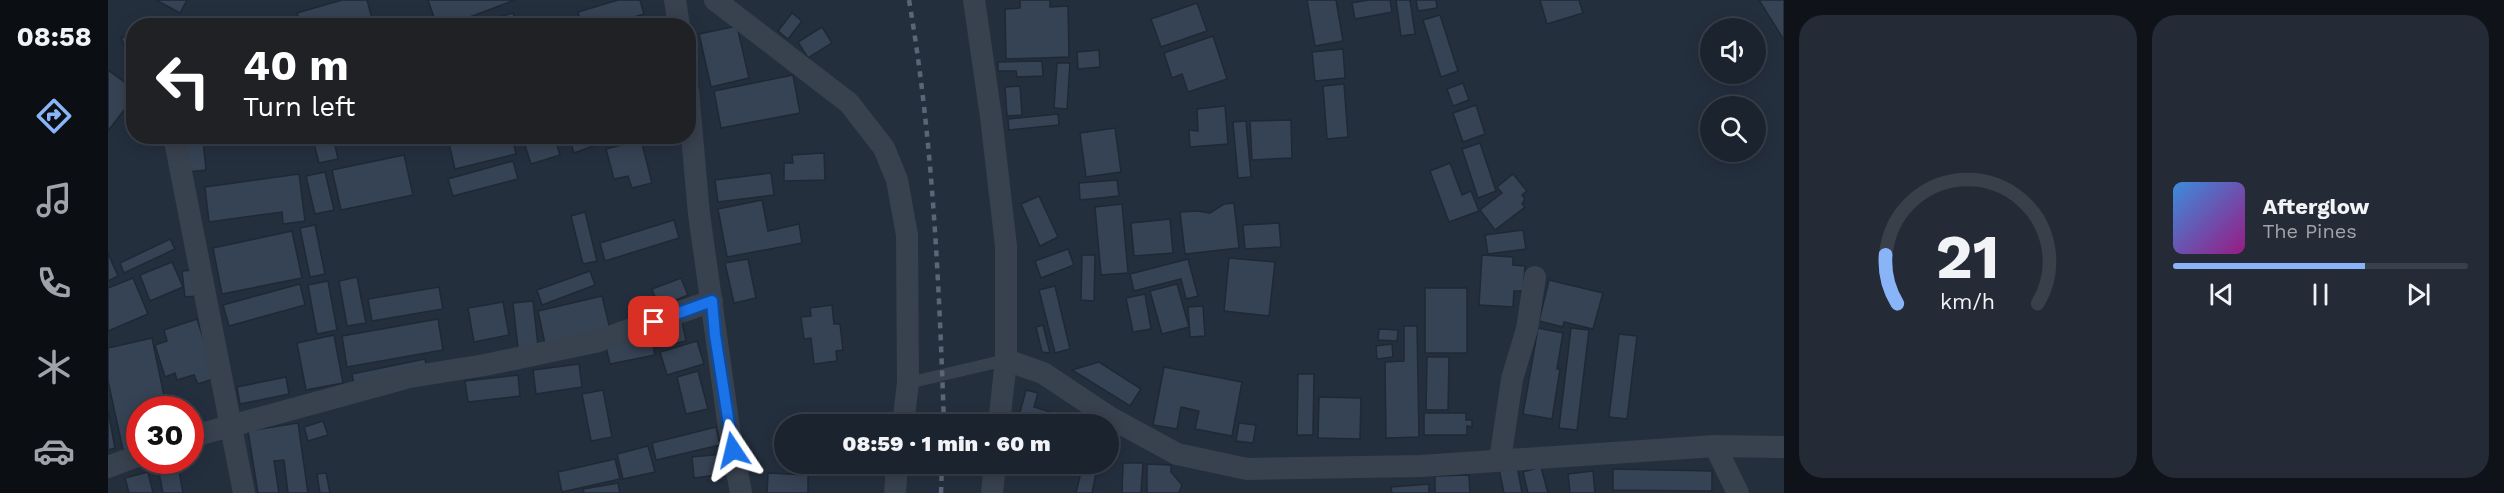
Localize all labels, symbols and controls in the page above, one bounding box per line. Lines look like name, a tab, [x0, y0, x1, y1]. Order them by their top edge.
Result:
map controls	[1700, 18, 1766, 162]
button: sound	[1700, 18, 1766, 84]
text: 08:58	[16, 21, 92, 53]
text: 40 m	[243, 41, 349, 90]
icon: left	[144, 42, 222, 120]
text: Turn left	[243, 91, 355, 123]
icon: directions	[33, 95, 75, 137]
button: search	[1700, 96, 1766, 162]
icon: music	[33, 179, 75, 221]
text: Afterglow	[2263, 194, 2369, 219]
text: The Pines	[2263, 219, 2357, 243]
text: 21	[1936, 220, 2000, 293]
icon: phone	[33, 262, 75, 304]
icon: previous	[2205, 278, 2238, 311]
icon: pause	[2304, 278, 2337, 311]
icon: next	[2402, 278, 2435, 311]
text: km/h	[1940, 289, 1995, 314]
pin	[628, 296, 679, 347]
icon: arrive	[637, 305, 670, 338]
icon: climate	[33, 346, 75, 388]
speed limit sign: 30	[126, 396, 204, 474]
position arrow	[701, 418, 765, 482]
icon: car	[33, 430, 75, 472]
text: 08:59 · 1 min · 60 m	[842, 431, 1051, 456]

